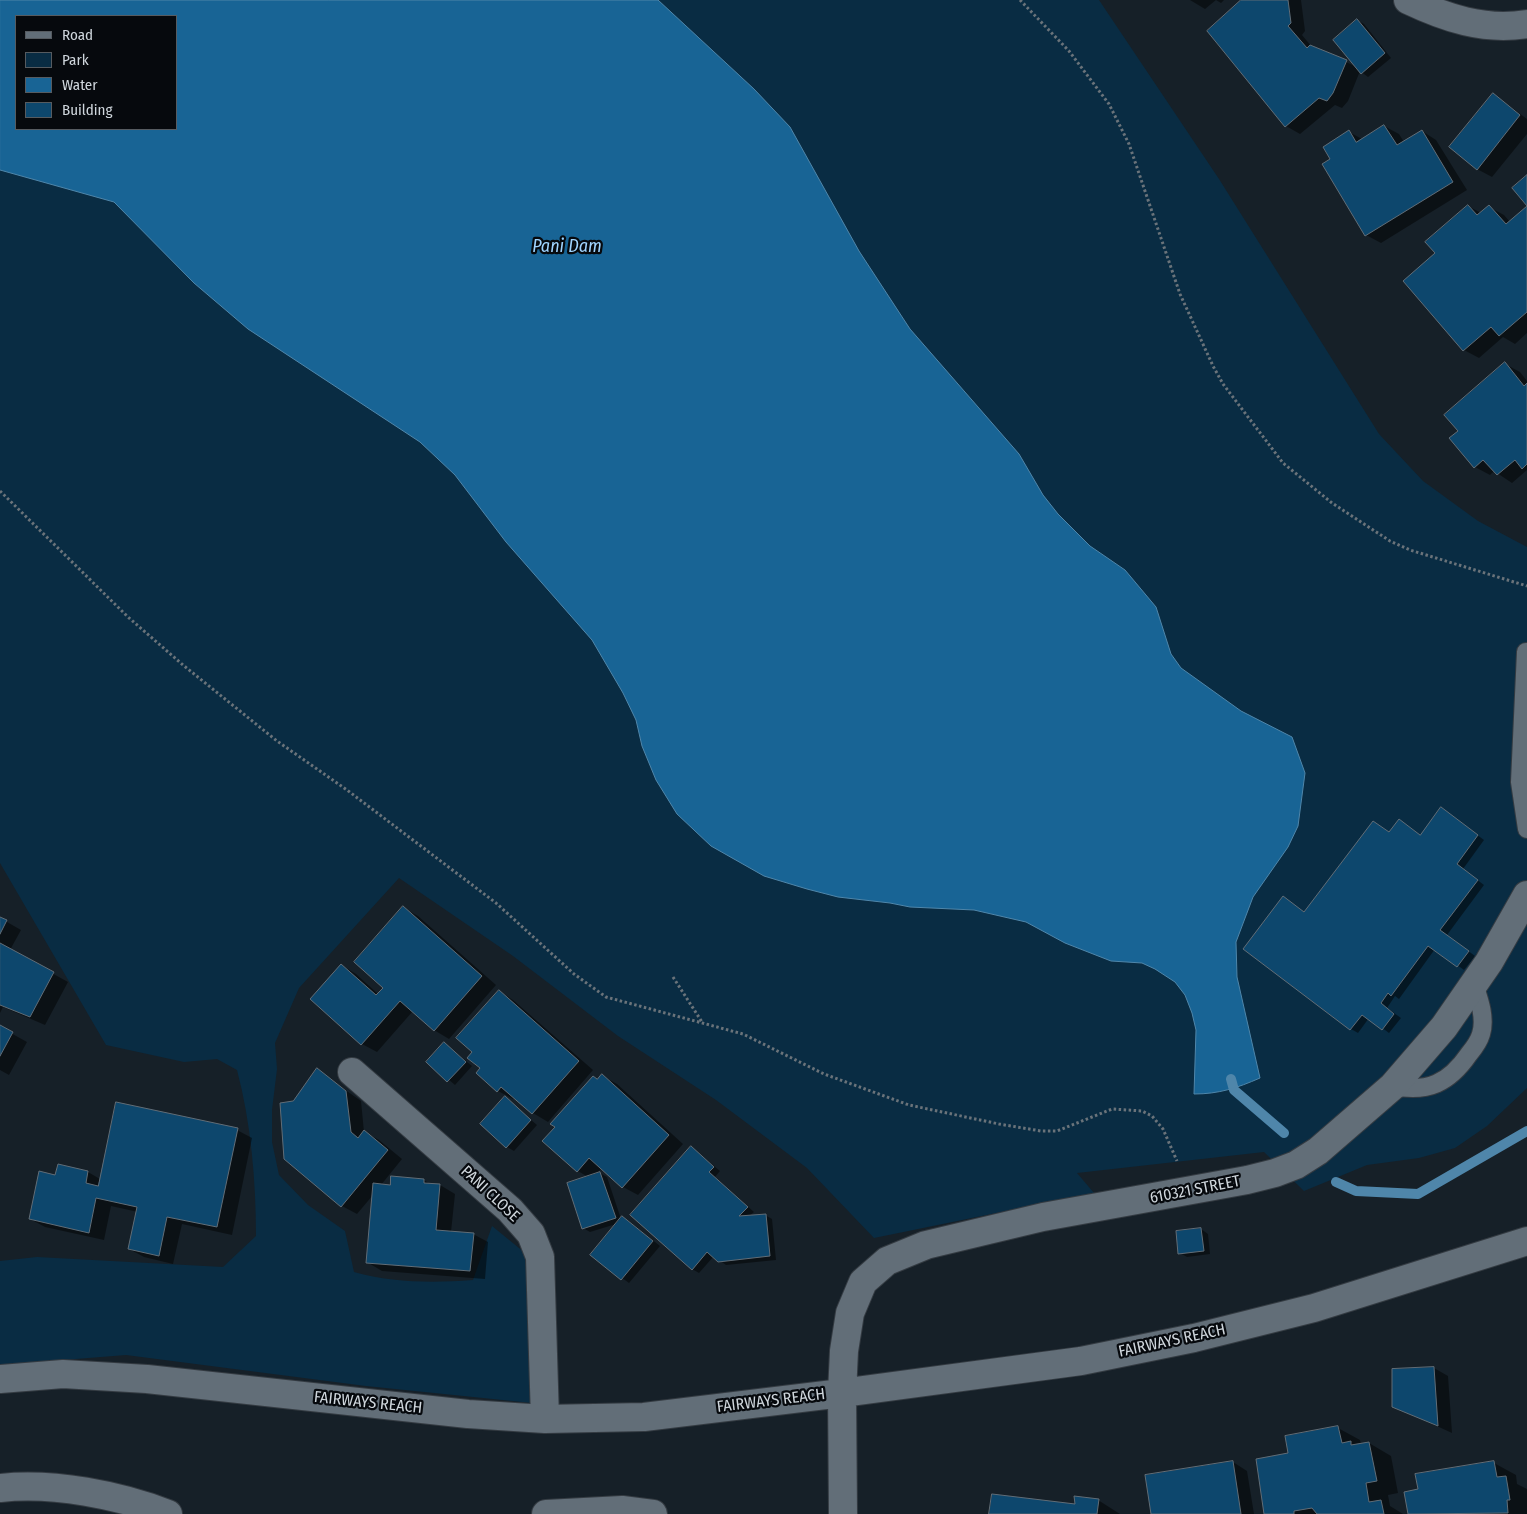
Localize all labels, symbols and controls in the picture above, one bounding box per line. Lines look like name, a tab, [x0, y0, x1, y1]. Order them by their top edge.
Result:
legend	[15, 15, 178, 130]
text: Road	[62, 26, 93, 44]
text: Park	[62, 51, 89, 69]
text: Water	[62, 76, 97, 94]
text: Building	[62, 101, 113, 119]
water label: Pani Dam	[532, 236, 602, 258]
street label: PANI CLOSE	[457, 1162, 523, 1226]
street label: 610321 STREET	[1148, 1172, 1242, 1208]
street label: FAIRWAYS REACH	[1117, 1320, 1227, 1362]
street label: FAIRWAYS REACH	[716, 1385, 826, 1417]
street label: FAIRWAYS REACH	[313, 1388, 423, 1418]

